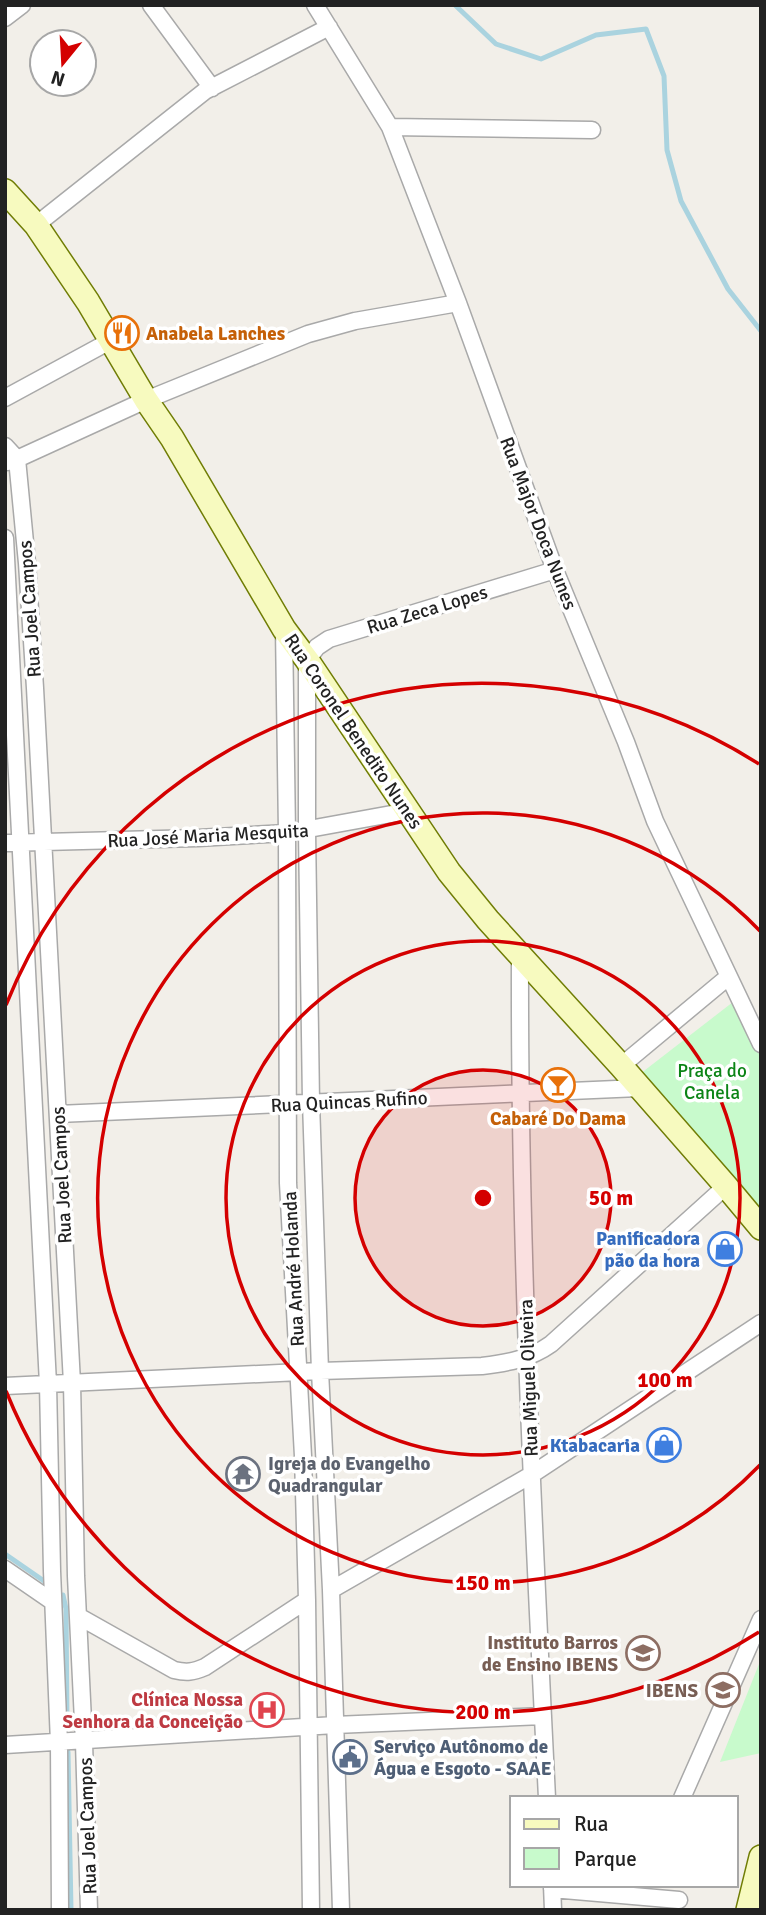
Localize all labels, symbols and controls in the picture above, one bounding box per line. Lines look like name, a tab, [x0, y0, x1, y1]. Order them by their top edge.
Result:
north arrow	[28, 28, 98, 98]
text: N	[48, 65, 68, 92]
restaurant icon: Anabela Lanches	[103, 314, 141, 352]
place label: Anabela Lanches	[146, 322, 285, 346]
street label: Rua Major Doca Nunes	[494, 434, 582, 613]
street label: Rua Joel Campos	[13, 540, 47, 678]
street label: Rua Zeca Lopes	[364, 580, 491, 640]
street label: Rua Coronel Benedito Nunes	[279, 629, 428, 834]
street label: Rua José Maria Mesquita	[107, 819, 309, 853]
park label: Praça do Canela	[677, 1059, 747, 1105]
bar icon: Cabaré Do Dama	[539, 1066, 577, 1104]
street label: Rua Quincas Rufino	[270, 1086, 428, 1118]
street label: Rua Joel Campos	[46, 1106, 78, 1244]
place label: Cabaré Do Dama	[490, 1107, 626, 1131]
text: 50 m	[589, 1185, 633, 1211]
centre of rings	[471, 1186, 495, 1210]
street label: Rua André Holanda	[278, 1191, 310, 1347]
place label: Panificadora pão da hora	[596, 1227, 700, 1273]
shop icon: Panificadora pão da hora	[706, 1230, 744, 1268]
street label: Rua Miguel Oliveira	[514, 1299, 544, 1457]
text: 100 m	[637, 1367, 693, 1393]
shop icon: Ktabacaria	[645, 1426, 683, 1464]
place label: Ktabacaria	[550, 1434, 640, 1458]
place label: Igreja do Evangelho Quadrangular	[268, 1452, 431, 1498]
temple icon: Igreja do Evangelho Quadrangular	[224, 1455, 262, 1493]
text: 150 m	[455, 1570, 511, 1596]
place label: Instituto Barros de Ensino IBENS	[482, 1631, 618, 1677]
school or university icon: Instituto Barros de Ensino IBENS	[624, 1634, 662, 1672]
school or university icon: IBENS	[704, 1671, 742, 1709]
place label: IBENS	[646, 1679, 698, 1703]
place label: Clínica Nossa Senhora da Conceição	[63, 1688, 243, 1734]
hospital icon: Clínica Nossa Senhora da Conceição	[248, 1691, 286, 1729]
text: 200 m	[455, 1699, 511, 1725]
place label: Serviço Autônomo de Água e Esgoto - SAAE	[374, 1735, 552, 1781]
public building icon: Serviço Autônomo de Água e Esgoto - SAAE	[331, 1738, 369, 1776]
street label: Rua Joel Campos	[74, 1757, 102, 1895]
legend	[510, 1796, 738, 1887]
text: Rua	[574, 1811, 608, 1837]
text: Parque	[574, 1846, 637, 1872]

